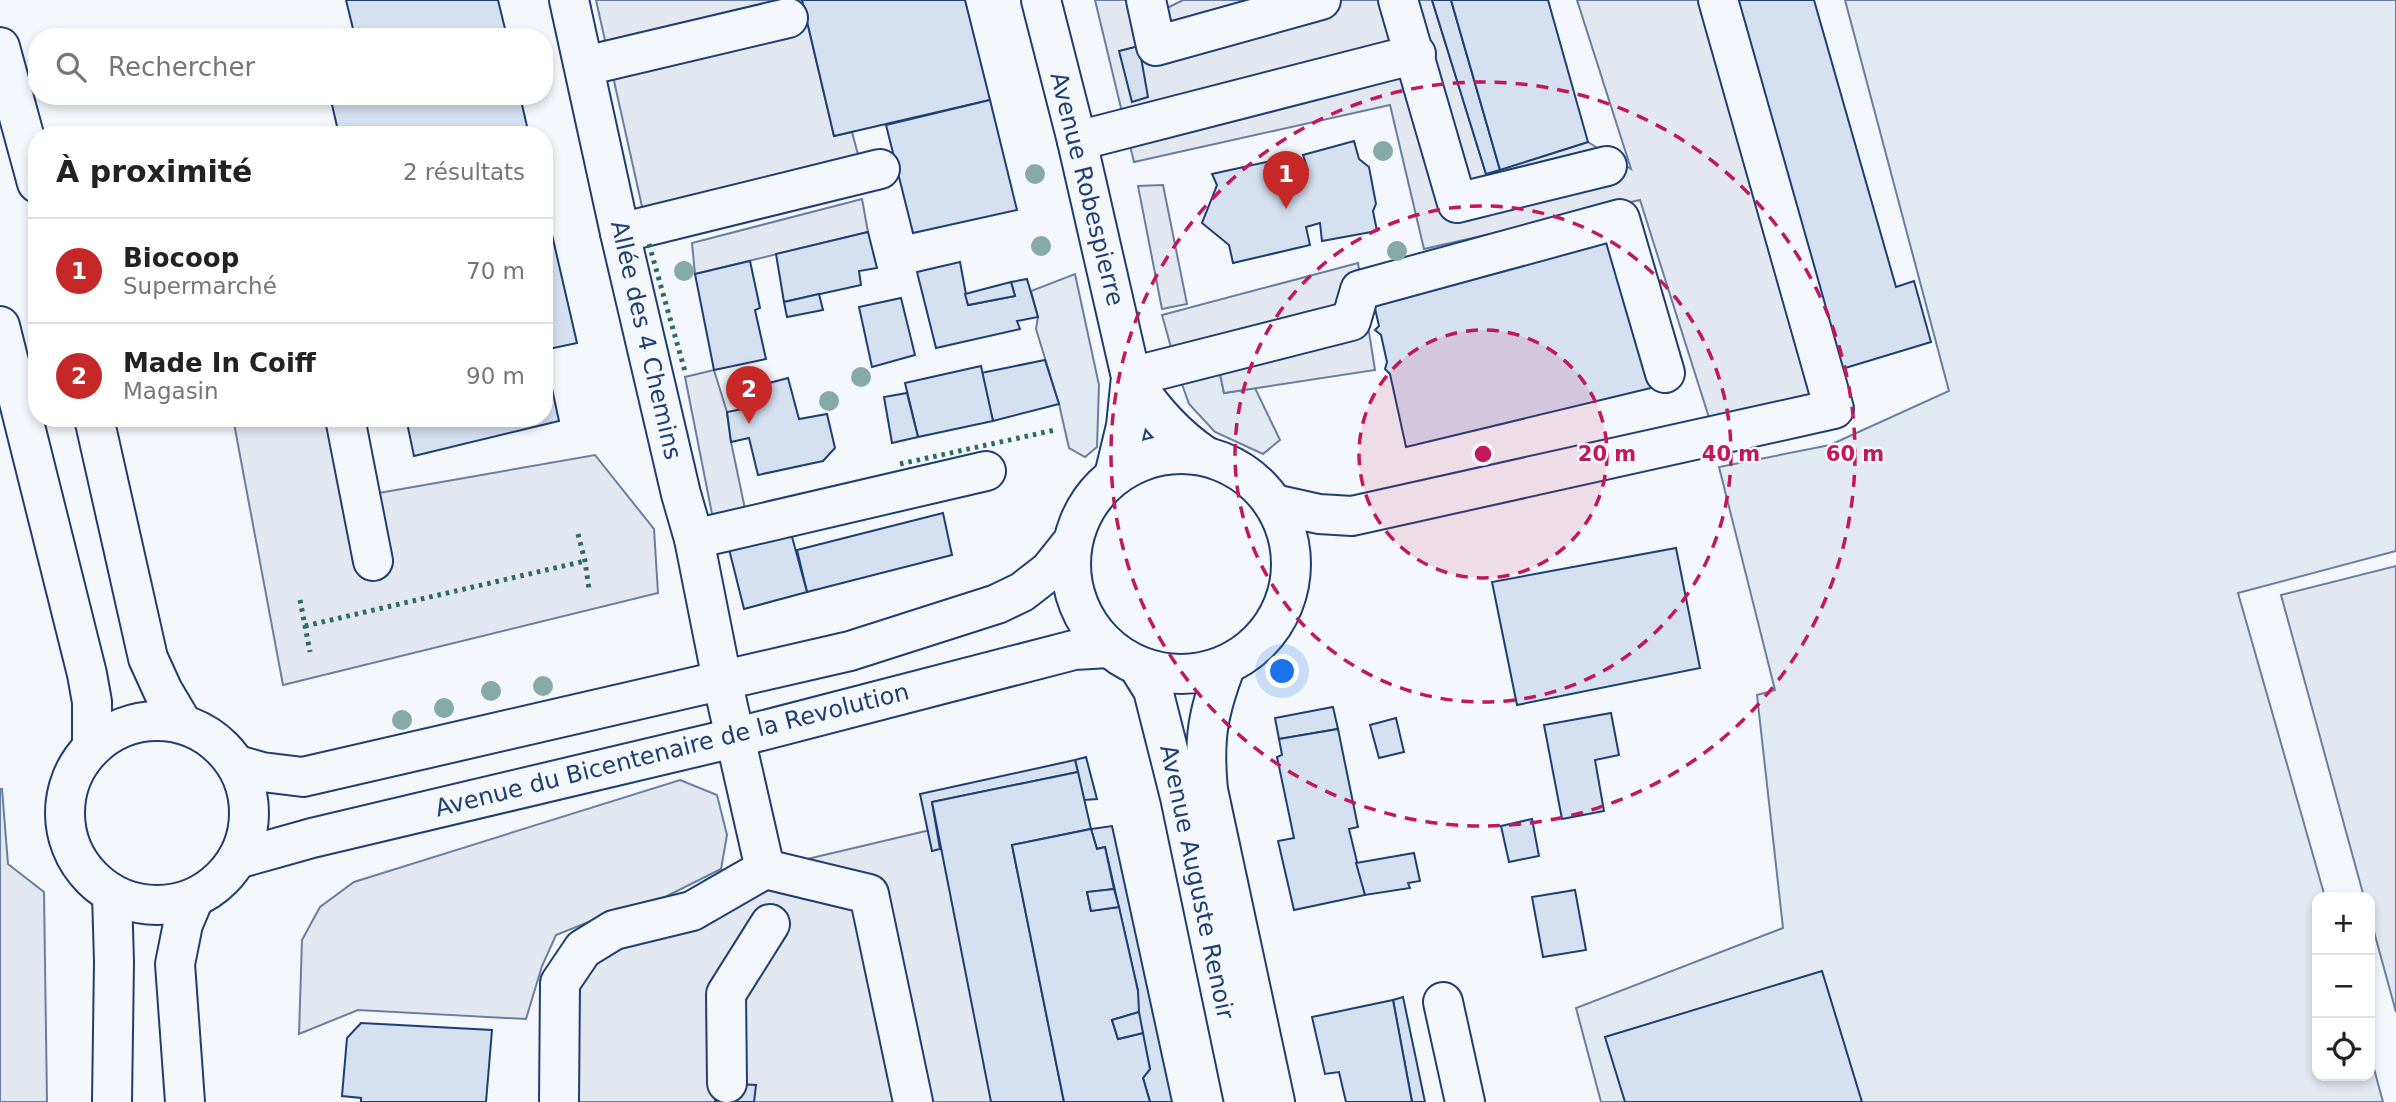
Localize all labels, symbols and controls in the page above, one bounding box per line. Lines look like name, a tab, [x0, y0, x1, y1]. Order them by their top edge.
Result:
search box	[28, 28, 553, 105]
icon: search	[52, 48, 90, 86]
text: Rechercher	[108, 52, 255, 82]
street label: Avenue Robespierre	[1044, 69, 1130, 309]
pin: 1	[1263, 151, 1309, 209]
text: À proximité	[56, 154, 252, 189]
text: 2 résultats	[403, 159, 525, 185]
street label: Allée des 4 Chemins	[605, 218, 687, 462]
text: Biocoop	[123, 243, 239, 273]
text: 1	[71, 258, 87, 284]
text: 70 m	[466, 258, 525, 284]
text: Supermarché	[123, 273, 277, 299]
text: Made In Coiff	[123, 348, 316, 378]
text: 2	[71, 363, 87, 389]
text: 90 m	[466, 363, 525, 389]
pin: 2	[726, 366, 772, 424]
text: Magasin	[123, 378, 219, 404]
centre of rings	[1471, 442, 1495, 466]
text: 20 m	[1578, 442, 1636, 466]
text: 40 m	[1702, 442, 1760, 466]
text: 60 m	[1826, 442, 1884, 466]
your location	[1265, 654, 1299, 688]
street label: Avenue du Bicentenaire de la Revolution	[432, 677, 912, 823]
street label: Avenue Auguste Renoir	[1154, 742, 1240, 1022]
map controls	[2312, 892, 2375, 1081]
button: +	[2312, 892, 2375, 955]
button: −	[2312, 955, 2375, 1018]
button: locate	[2312, 1018, 2375, 1081]

